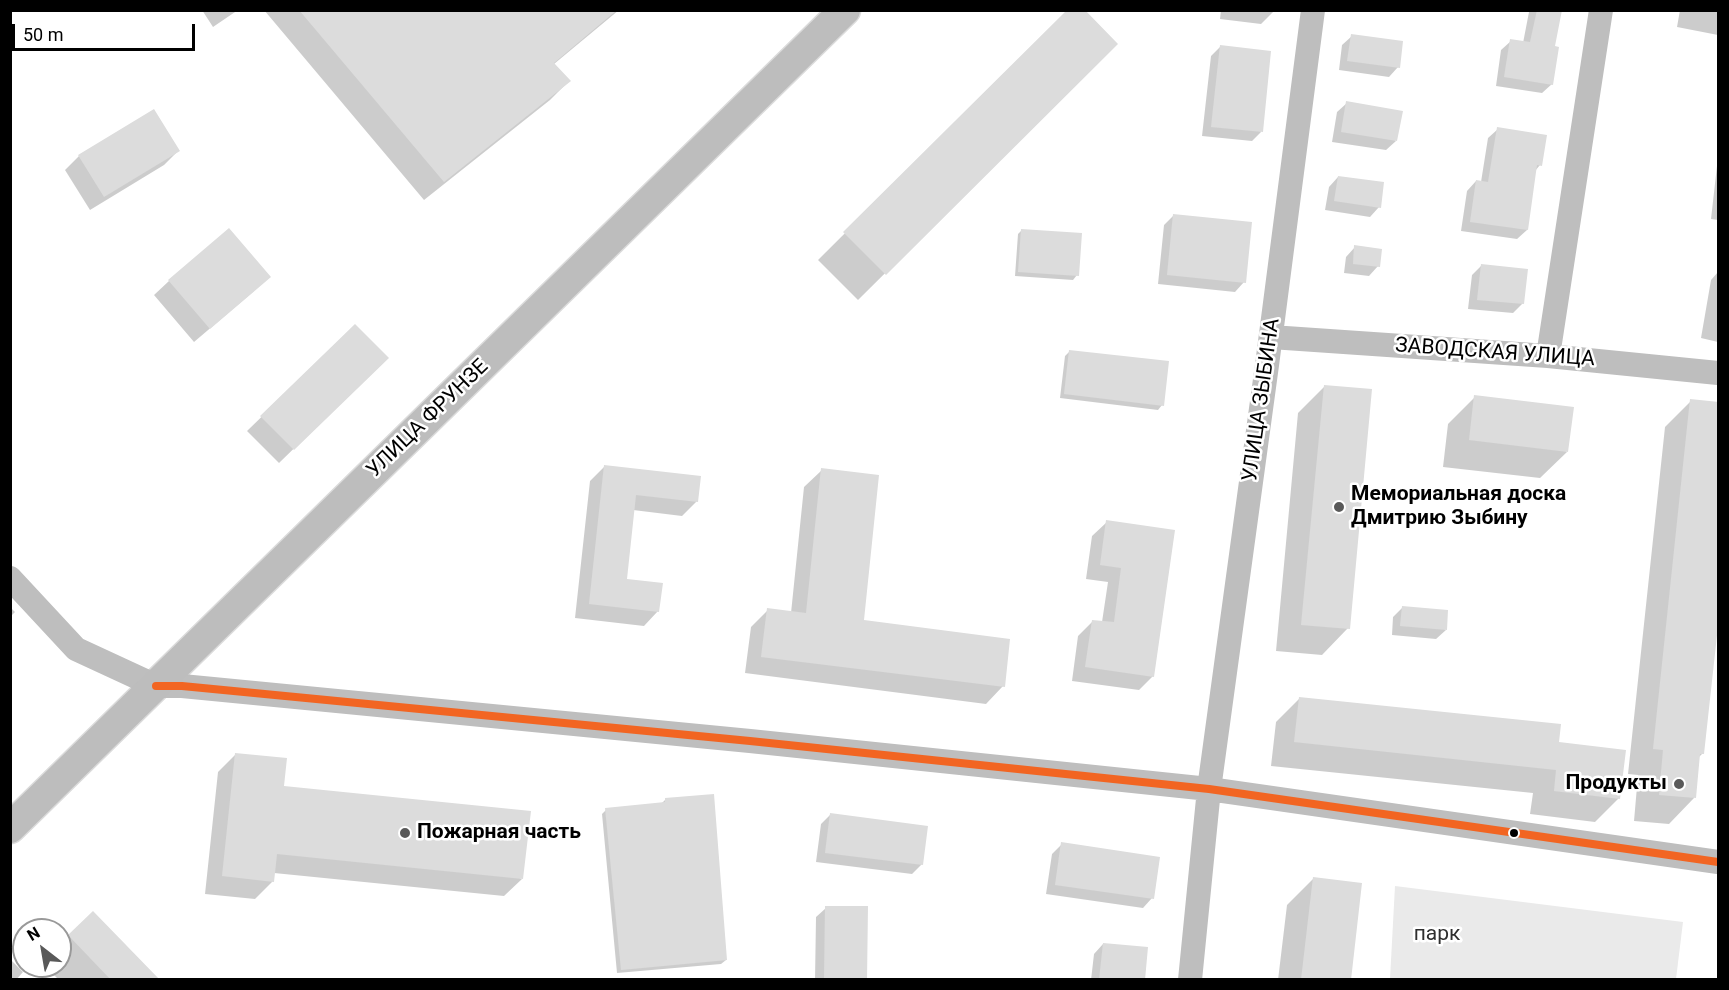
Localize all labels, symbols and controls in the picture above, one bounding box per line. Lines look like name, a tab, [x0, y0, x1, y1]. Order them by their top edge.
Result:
scale bar	[15, 12, 198, 50]
text: 50 m	[23, 24, 63, 45]
street label: УЛИЦА ЗЫБИНА	[1238, 317, 1286, 483]
street label: ЗАВОДСКАЯ УЛИЦА	[1394, 333, 1596, 373]
street label: УЛИЦА ФРУНЗЕ	[362, 355, 494, 483]
place label: Мемориальная доска Дмитрию Зыбину	[1351, 482, 1566, 532]
marker: Мемориальная доска Дмитрию Зыбину	[1332, 500, 1346, 514]
place label: Продукты	[1565, 771, 1667, 797]
marker: Продукты	[1672, 777, 1686, 791]
place label: Пожарная часть	[417, 820, 581, 846]
marker: Пожарная часть	[398, 826, 412, 840]
unlabelled marker	[1508, 827, 1520, 839]
north arrow	[12, 918, 72, 978]
park label: парк	[1414, 922, 1460, 948]
text: N	[24, 923, 43, 945]

